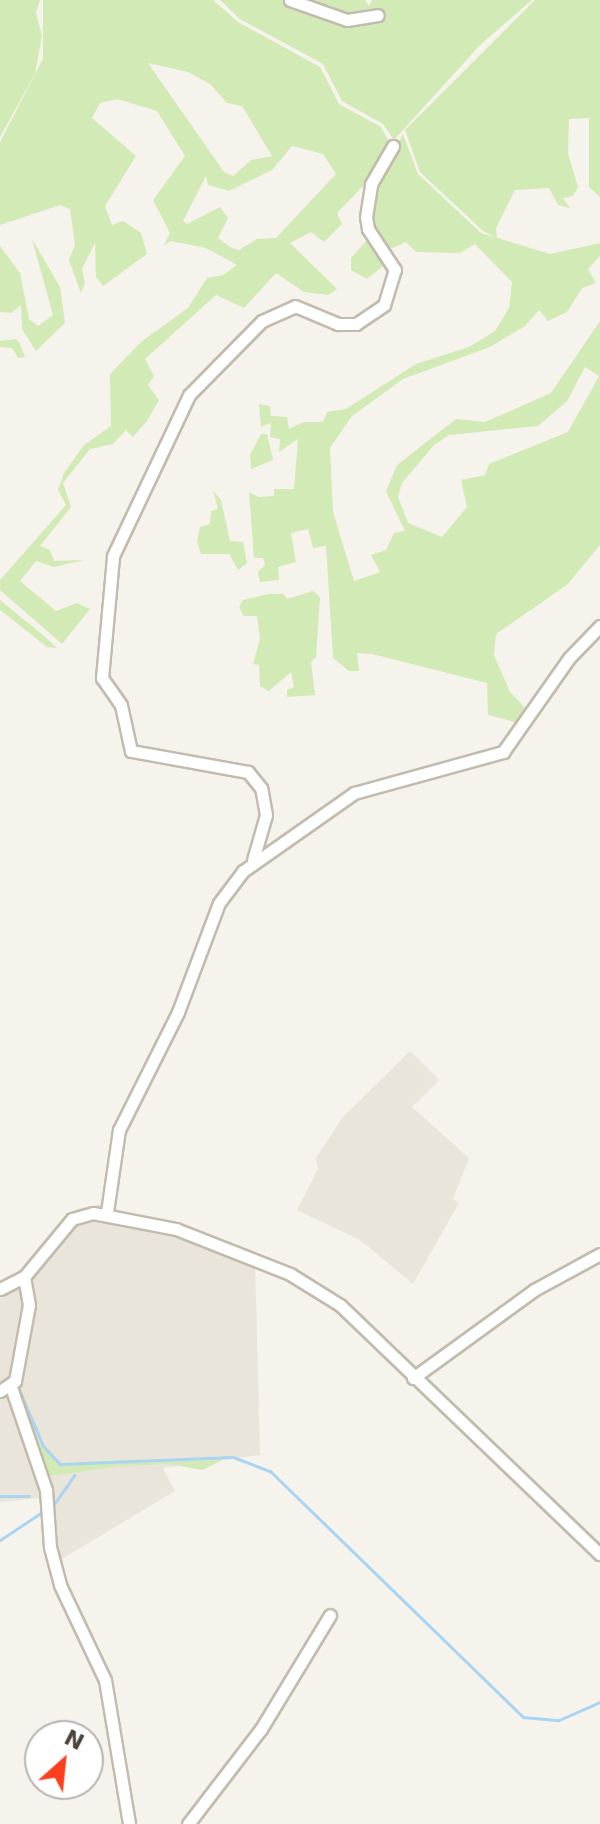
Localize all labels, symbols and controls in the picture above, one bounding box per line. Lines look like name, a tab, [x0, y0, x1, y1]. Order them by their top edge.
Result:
north arrow	[24, 1720, 104, 1800]
text: N	[60, 1725, 88, 1755]

